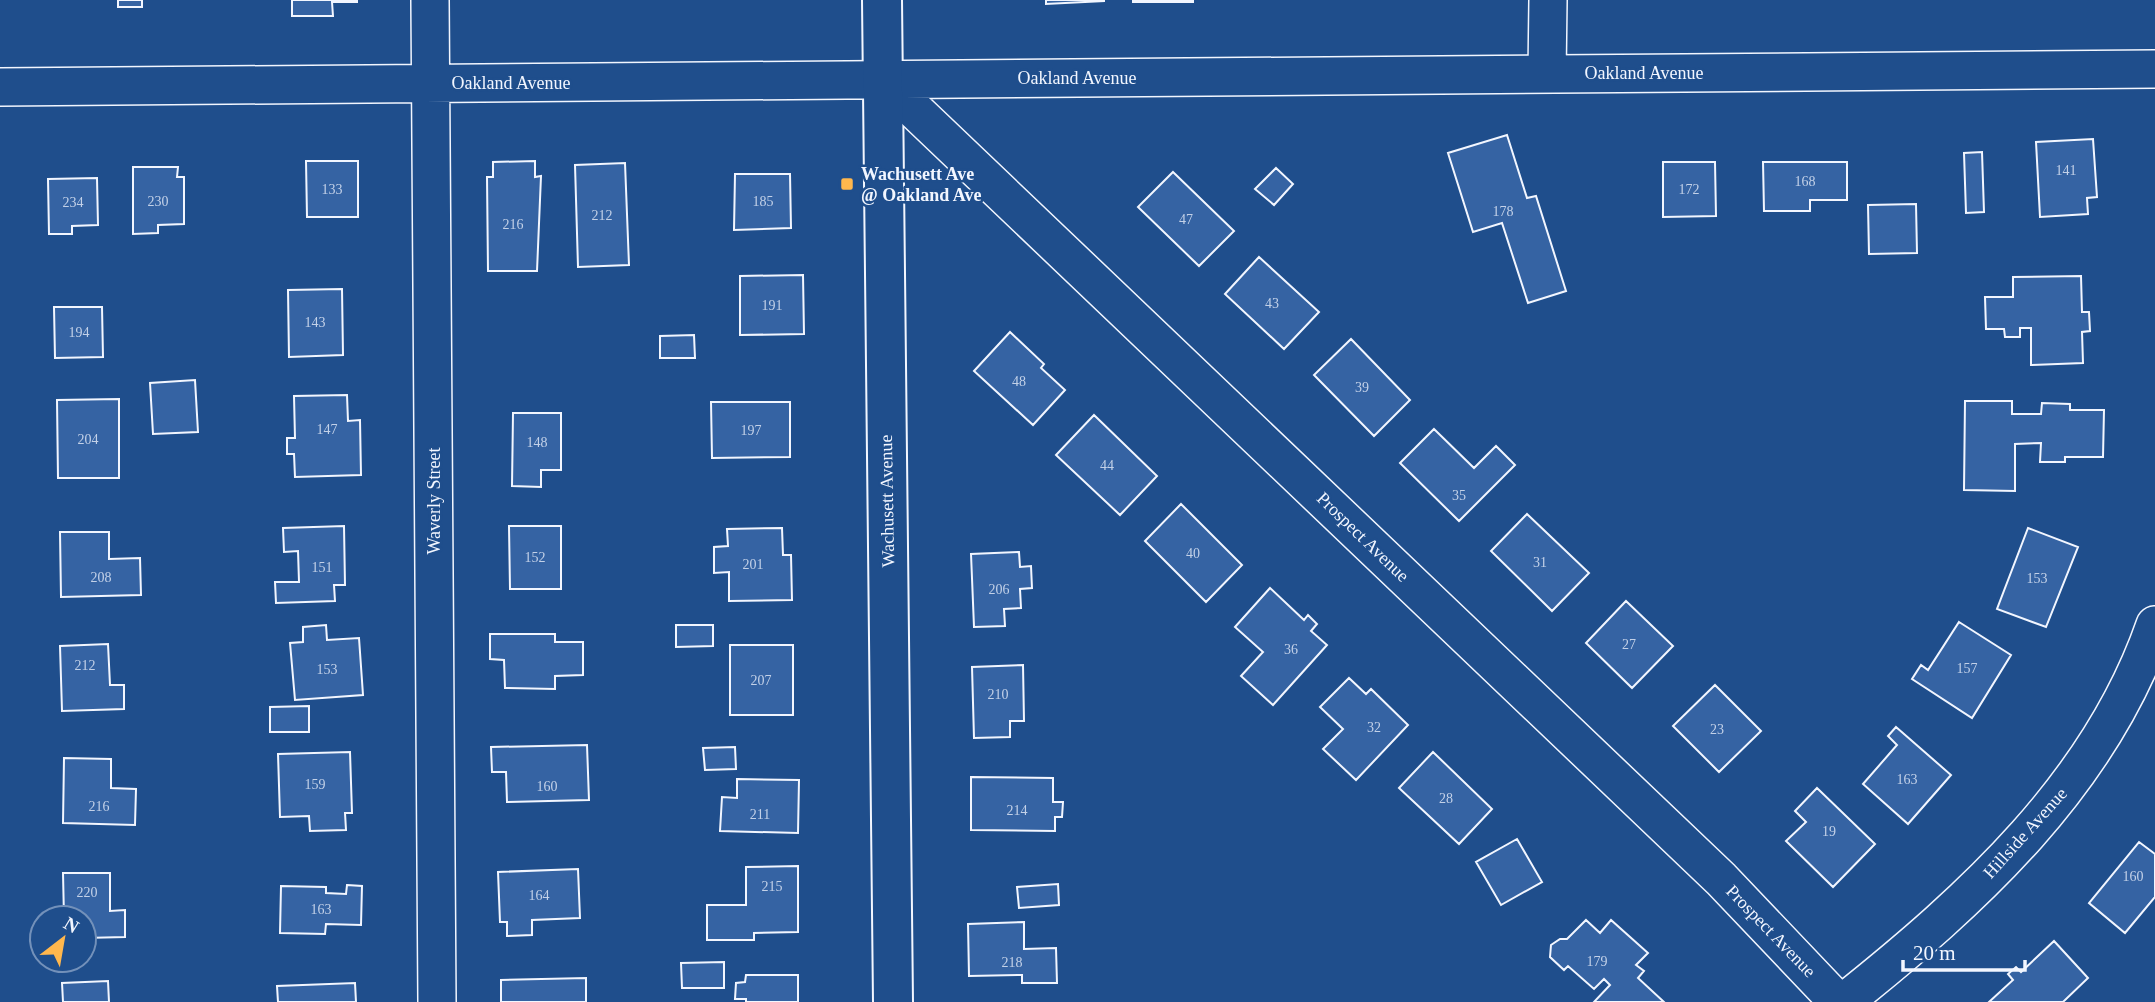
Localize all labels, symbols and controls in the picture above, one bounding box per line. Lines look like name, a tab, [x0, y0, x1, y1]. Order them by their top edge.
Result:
street label: Oakland Avenue	[1584, 63, 1704, 83]
street label: Oakland Avenue	[1017, 68, 1137, 88]
street label: Oakland Avenue	[451, 73, 571, 93]
house number: 141	[2056, 163, 2077, 178]
place label: Wachusett Ave @ Oakland Ave	[861, 164, 981, 205]
house number: 168	[1795, 174, 1816, 189]
marker: Wachusett Ave @ Oakland Ave	[839, 176, 855, 192]
house number: 133	[322, 182, 343, 197]
house number: 172	[1679, 182, 1700, 197]
house number: 230	[148, 194, 169, 209]
house number: 185	[753, 194, 774, 209]
house number: 234	[63, 195, 84, 210]
house number: 178	[1493, 204, 1514, 219]
house number: 212	[592, 208, 613, 223]
house number: 47	[1179, 212, 1193, 227]
house number: 216	[503, 217, 524, 232]
house number: 43	[1265, 296, 1279, 311]
house number: 191	[762, 298, 783, 313]
house number: 143	[305, 315, 326, 330]
house number: 194	[69, 325, 90, 340]
house number: 48	[1012, 374, 1026, 389]
house number: 39	[1355, 380, 1369, 395]
house number: 147	[317, 422, 338, 437]
house number: 197	[741, 423, 762, 438]
house number: 204	[78, 432, 99, 447]
street label: Wachusett Avenue	[876, 434, 898, 568]
house number: 148	[527, 435, 548, 450]
street label: Waverly Street	[424, 447, 444, 555]
house number: 44	[1100, 458, 1114, 473]
street label: Prospect Avenue	[1313, 488, 1413, 586]
house number: 35	[1452, 488, 1466, 503]
house number: 40	[1186, 546, 1200, 561]
house number: 152	[525, 550, 546, 565]
house number: 31	[1533, 555, 1547, 570]
house number: 201	[743, 557, 764, 572]
house number: 151	[312, 560, 333, 575]
house number: 208	[91, 570, 112, 585]
house number: 153	[2027, 571, 2048, 586]
house number: 206	[989, 582, 1010, 597]
house number: 27	[1622, 637, 1636, 652]
house number: 36	[1284, 642, 1298, 657]
house number: 212	[75, 658, 96, 673]
house number: 157	[1957, 661, 1978, 676]
house number: 153	[317, 662, 338, 677]
house number: 207	[751, 673, 772, 688]
house number: 210	[988, 687, 1009, 702]
house number: 32	[1367, 720, 1381, 735]
house number: 23	[1710, 722, 1724, 737]
house number: 163	[1897, 772, 1918, 787]
house number: 159	[305, 777, 326, 792]
house number: 160	[537, 779, 558, 794]
street label: Hillside Avenue	[1979, 784, 2071, 882]
house number: 28	[1439, 791, 1453, 806]
house number: 216	[89, 799, 110, 814]
house number: 214	[1007, 803, 1028, 818]
house number: 211	[750, 807, 770, 822]
house number: 19	[1822, 824, 1836, 839]
house number: 160	[2123, 869, 2144, 884]
house number: 215	[762, 879, 783, 894]
street label: Prospect Avenue	[1722, 881, 1820, 981]
house number: 220	[77, 885, 98, 900]
house number: 164	[529, 888, 550, 903]
house number: 163	[311, 902, 332, 917]
north arrow	[28, 904, 98, 974]
text: N	[60, 912, 83, 938]
scale bar	[1903, 928, 2025, 972]
text: 20 m	[1913, 941, 1956, 965]
house number: 179	[1587, 954, 1608, 969]
house number: 218	[1002, 955, 1023, 970]

